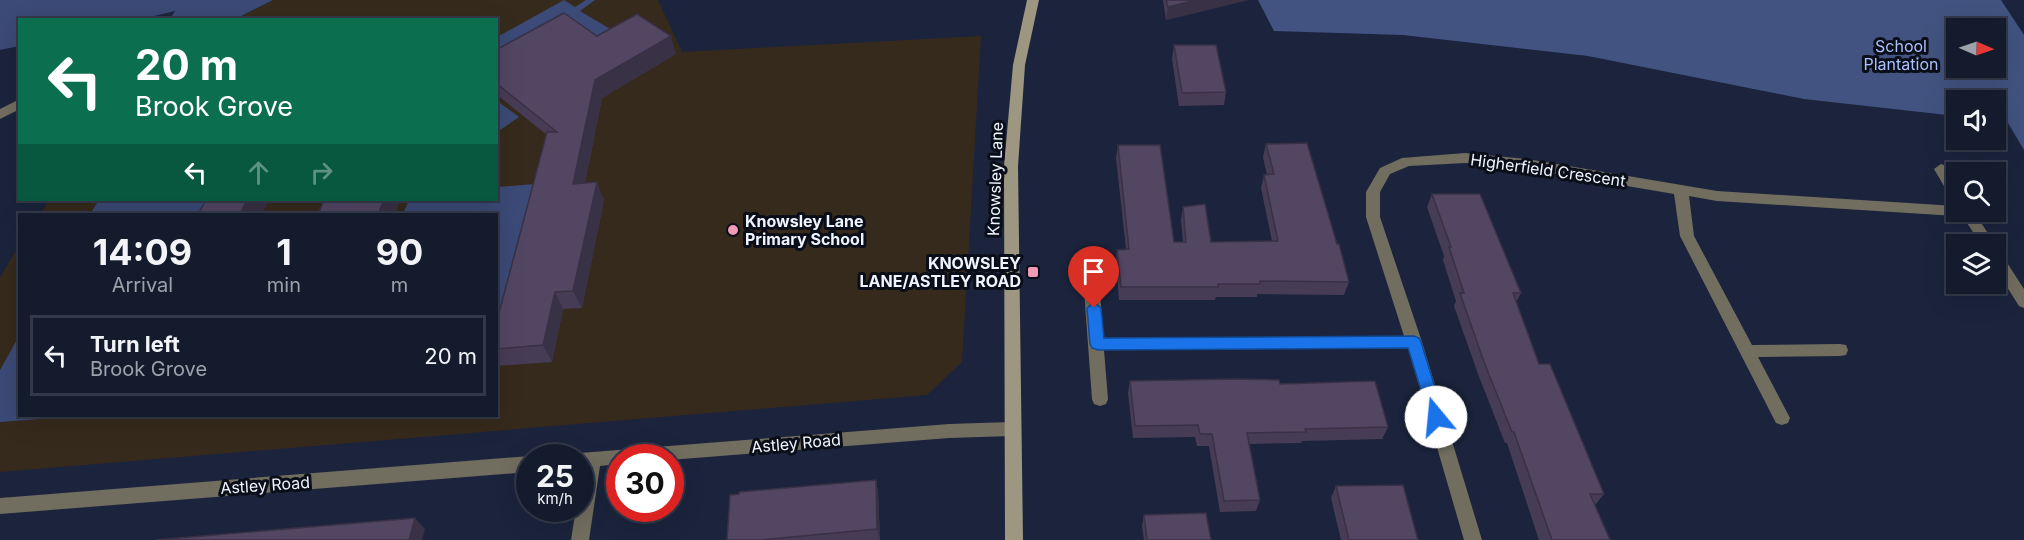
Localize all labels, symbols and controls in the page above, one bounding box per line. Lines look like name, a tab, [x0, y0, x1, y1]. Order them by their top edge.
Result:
north arrow	[1946, 18, 2006, 78]
map controls	[1946, 18, 2006, 294]
park label: School Plantation	[1864, 36, 1938, 74]
text: 20 m	[135, 39, 238, 90]
icon: left	[36, 42, 114, 120]
text: Brook Grove	[135, 90, 293, 123]
button: sound	[1946, 90, 2006, 150]
street label: Knowsley Lane	[983, 122, 1007, 236]
street label: Higherfield Crescent	[1469, 149, 1627, 191]
icon: left	[179, 156, 212, 189]
icon: ahead	[242, 156, 275, 189]
icon: right	[305, 156, 338, 189]
button: search	[1946, 162, 2006, 222]
place label: Knowsley Lane Primary School	[745, 211, 864, 249]
marker: Knowsley Lane Primary School	[726, 223, 740, 237]
text: 14:09	[93, 230, 192, 274]
text: 1	[276, 230, 292, 274]
text: 90	[376, 230, 423, 274]
button: layers	[1946, 234, 2006, 294]
pin	[1068, 246, 1119, 308]
place label: KNOWSLEY LANE/ASTLEY ROAD	[860, 253, 1021, 291]
icon: arrive	[1077, 255, 1110, 288]
marker: KNOWSLEY LANE/ASTLEY ROAD	[1026, 265, 1040, 279]
text: Arrival	[112, 273, 173, 297]
text: min	[267, 273, 301, 297]
text: m	[391, 273, 408, 297]
text: Turn left	[90, 331, 180, 357]
icon: left	[39, 339, 72, 372]
text: 20 m	[424, 343, 477, 369]
text: Brook Grove	[90, 357, 207, 381]
position arrow	[1404, 385, 1468, 449]
street label: Astley Road	[750, 429, 842, 457]
speed limit sign: 30	[606, 444, 684, 522]
text: 25	[536, 458, 574, 494]
street label: Astley Road	[220, 472, 310, 498]
text: km/h	[537, 489, 573, 508]

